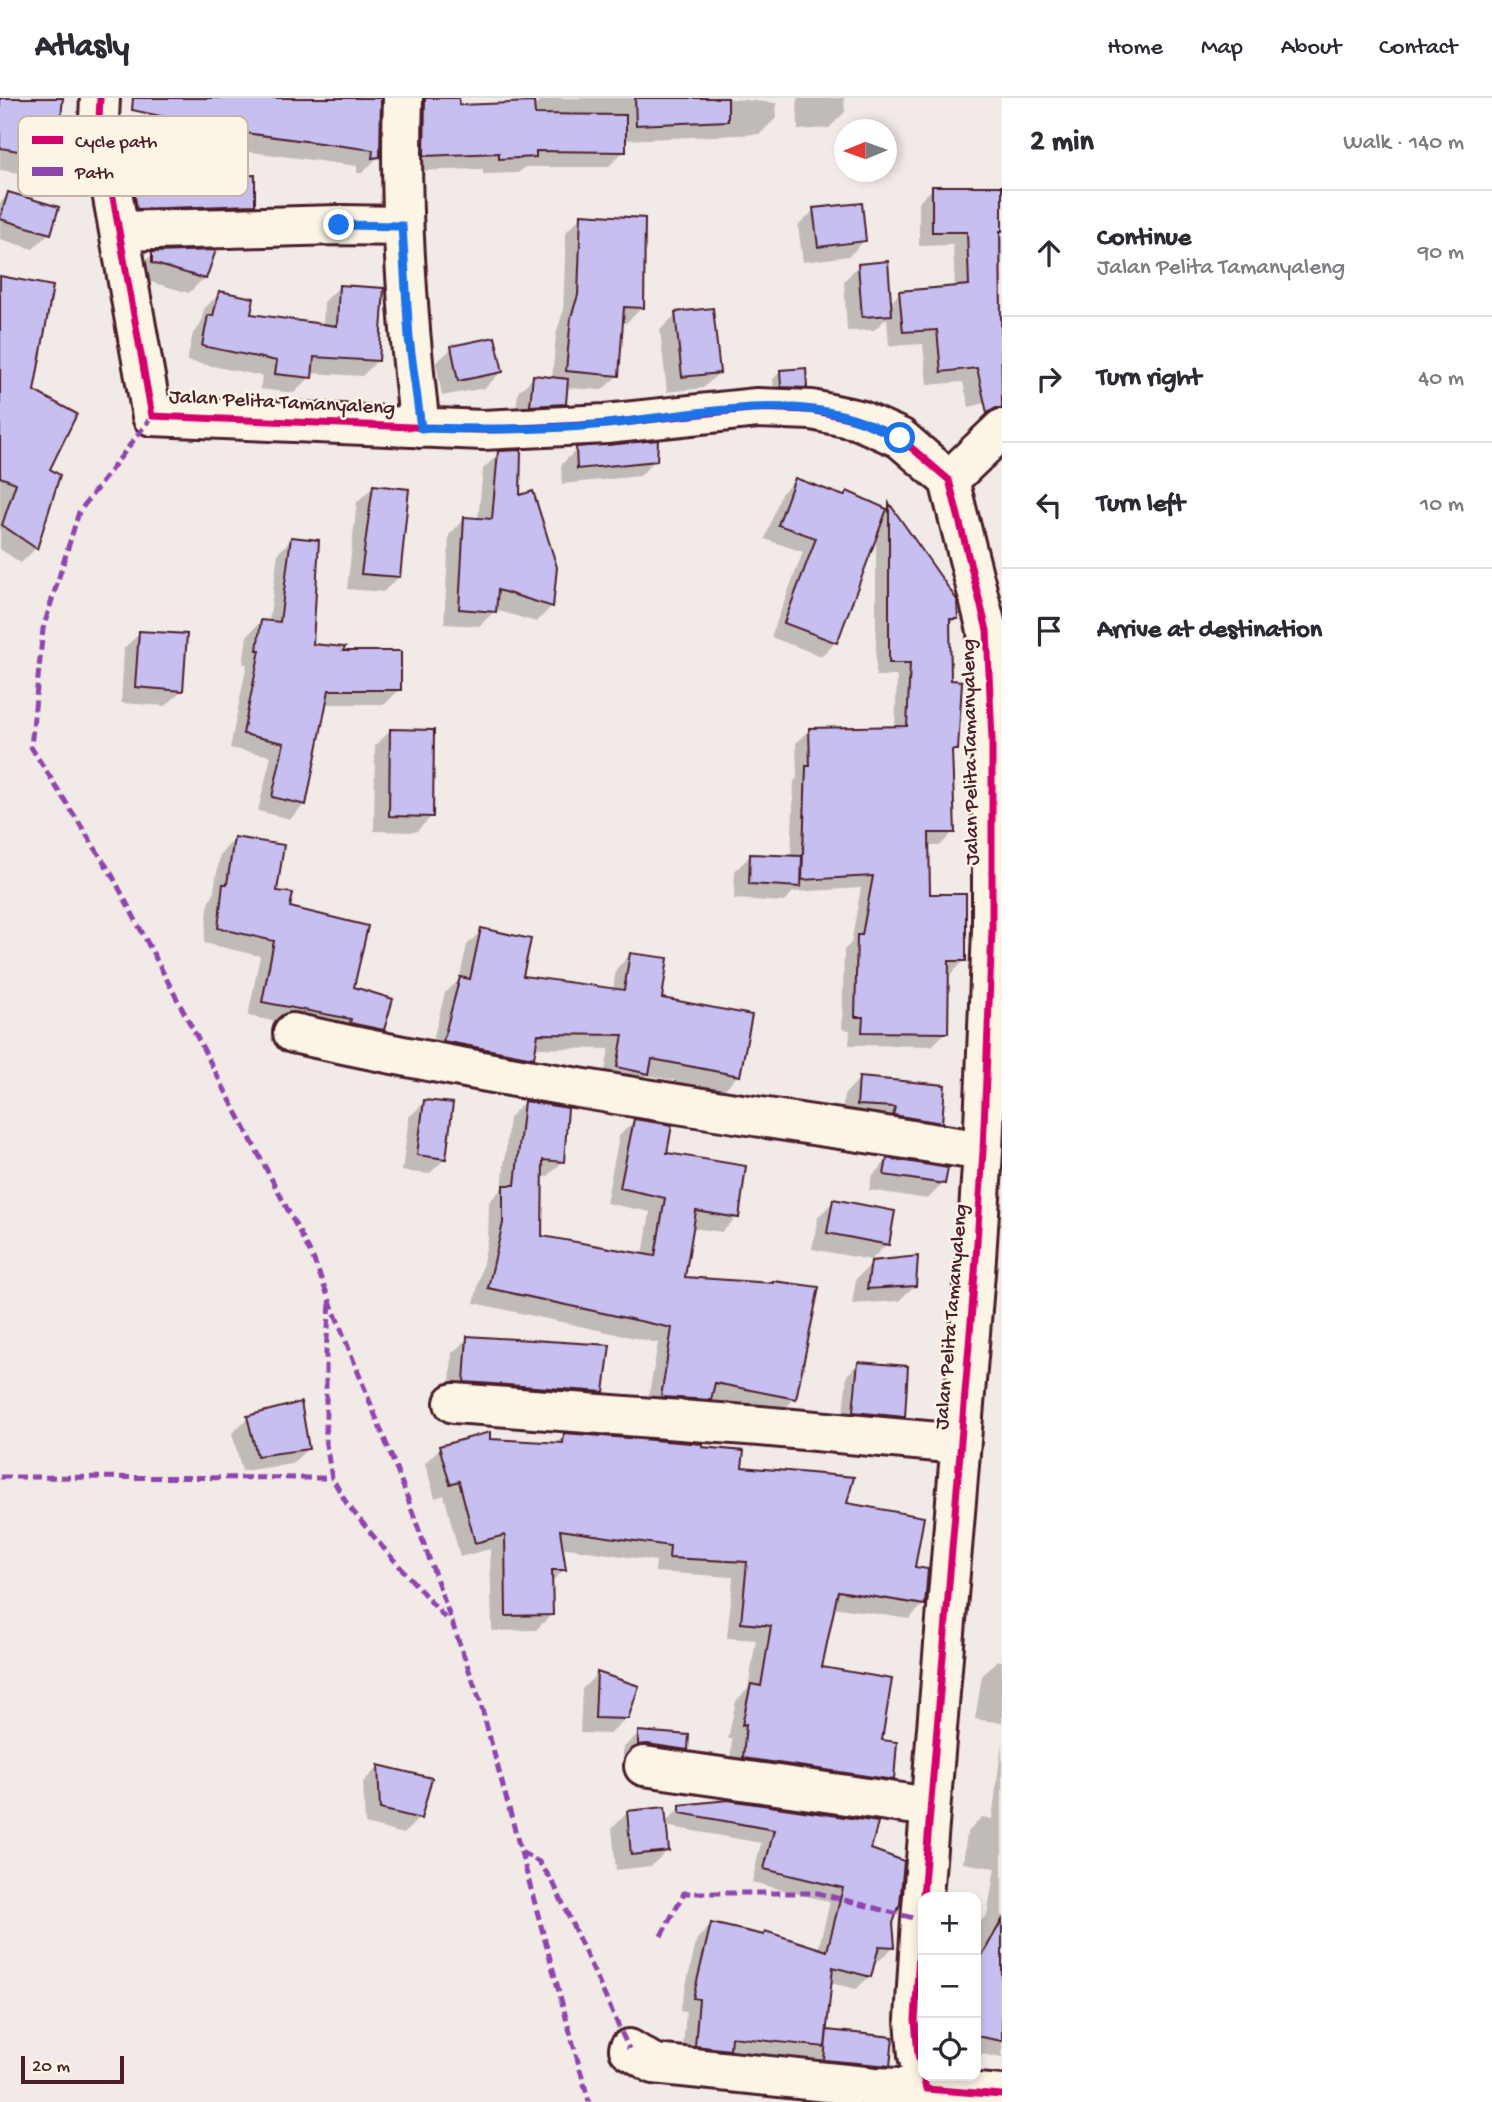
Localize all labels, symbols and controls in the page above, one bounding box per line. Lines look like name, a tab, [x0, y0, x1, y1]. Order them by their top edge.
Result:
text: Atlasly	[35, 29, 129, 67]
text: Home	[1107, 34, 1163, 63]
text: Map	[1201, 34, 1243, 63]
text: About	[1281, 34, 1341, 63]
text: Contact	[1379, 34, 1457, 63]
legend	[18, 116, 248, 196]
north arrow	[834, 119, 897, 182]
text: 2 min	[1030, 126, 1094, 161]
text: Walk · 140 m	[1343, 130, 1464, 157]
text: Cycle path	[75, 132, 157, 155]
text: Path	[74, 163, 114, 186]
route end	[323, 209, 354, 240]
text: Continue	[1097, 224, 1191, 255]
icon: ahead	[1030, 234, 1068, 272]
text: 90 m	[1418, 240, 1464, 267]
text: Jalan Pelita Tamanyaleng	[1097, 255, 1345, 282]
icon: right	[1030, 360, 1068, 398]
text: Turn right	[1097, 364, 1201, 395]
text: 40 m	[1418, 366, 1464, 393]
street label: Jalan Pelita Tamanyaleng	[168, 386, 396, 422]
route start	[884, 422, 915, 453]
icon: left	[1030, 486, 1068, 524]
text: Turn left	[1097, 490, 1185, 521]
text: 10 m	[1420, 492, 1464, 519]
icon: arrive	[1030, 612, 1068, 650]
text: Arrive at destination	[1097, 616, 1322, 647]
street label: Jalan Pelita Tamanyaleng	[958, 639, 986, 865]
street label: Jalan Pelita Tamanyaleng	[931, 1203, 975, 1431]
map controls	[918, 1892, 981, 2081]
button: +	[918, 1892, 981, 1955]
button: −	[918, 1955, 981, 2018]
button: locate	[918, 2018, 981, 2081]
scale bar	[21, 2053, 124, 2085]
text: 20 m	[32, 2056, 70, 2079]

